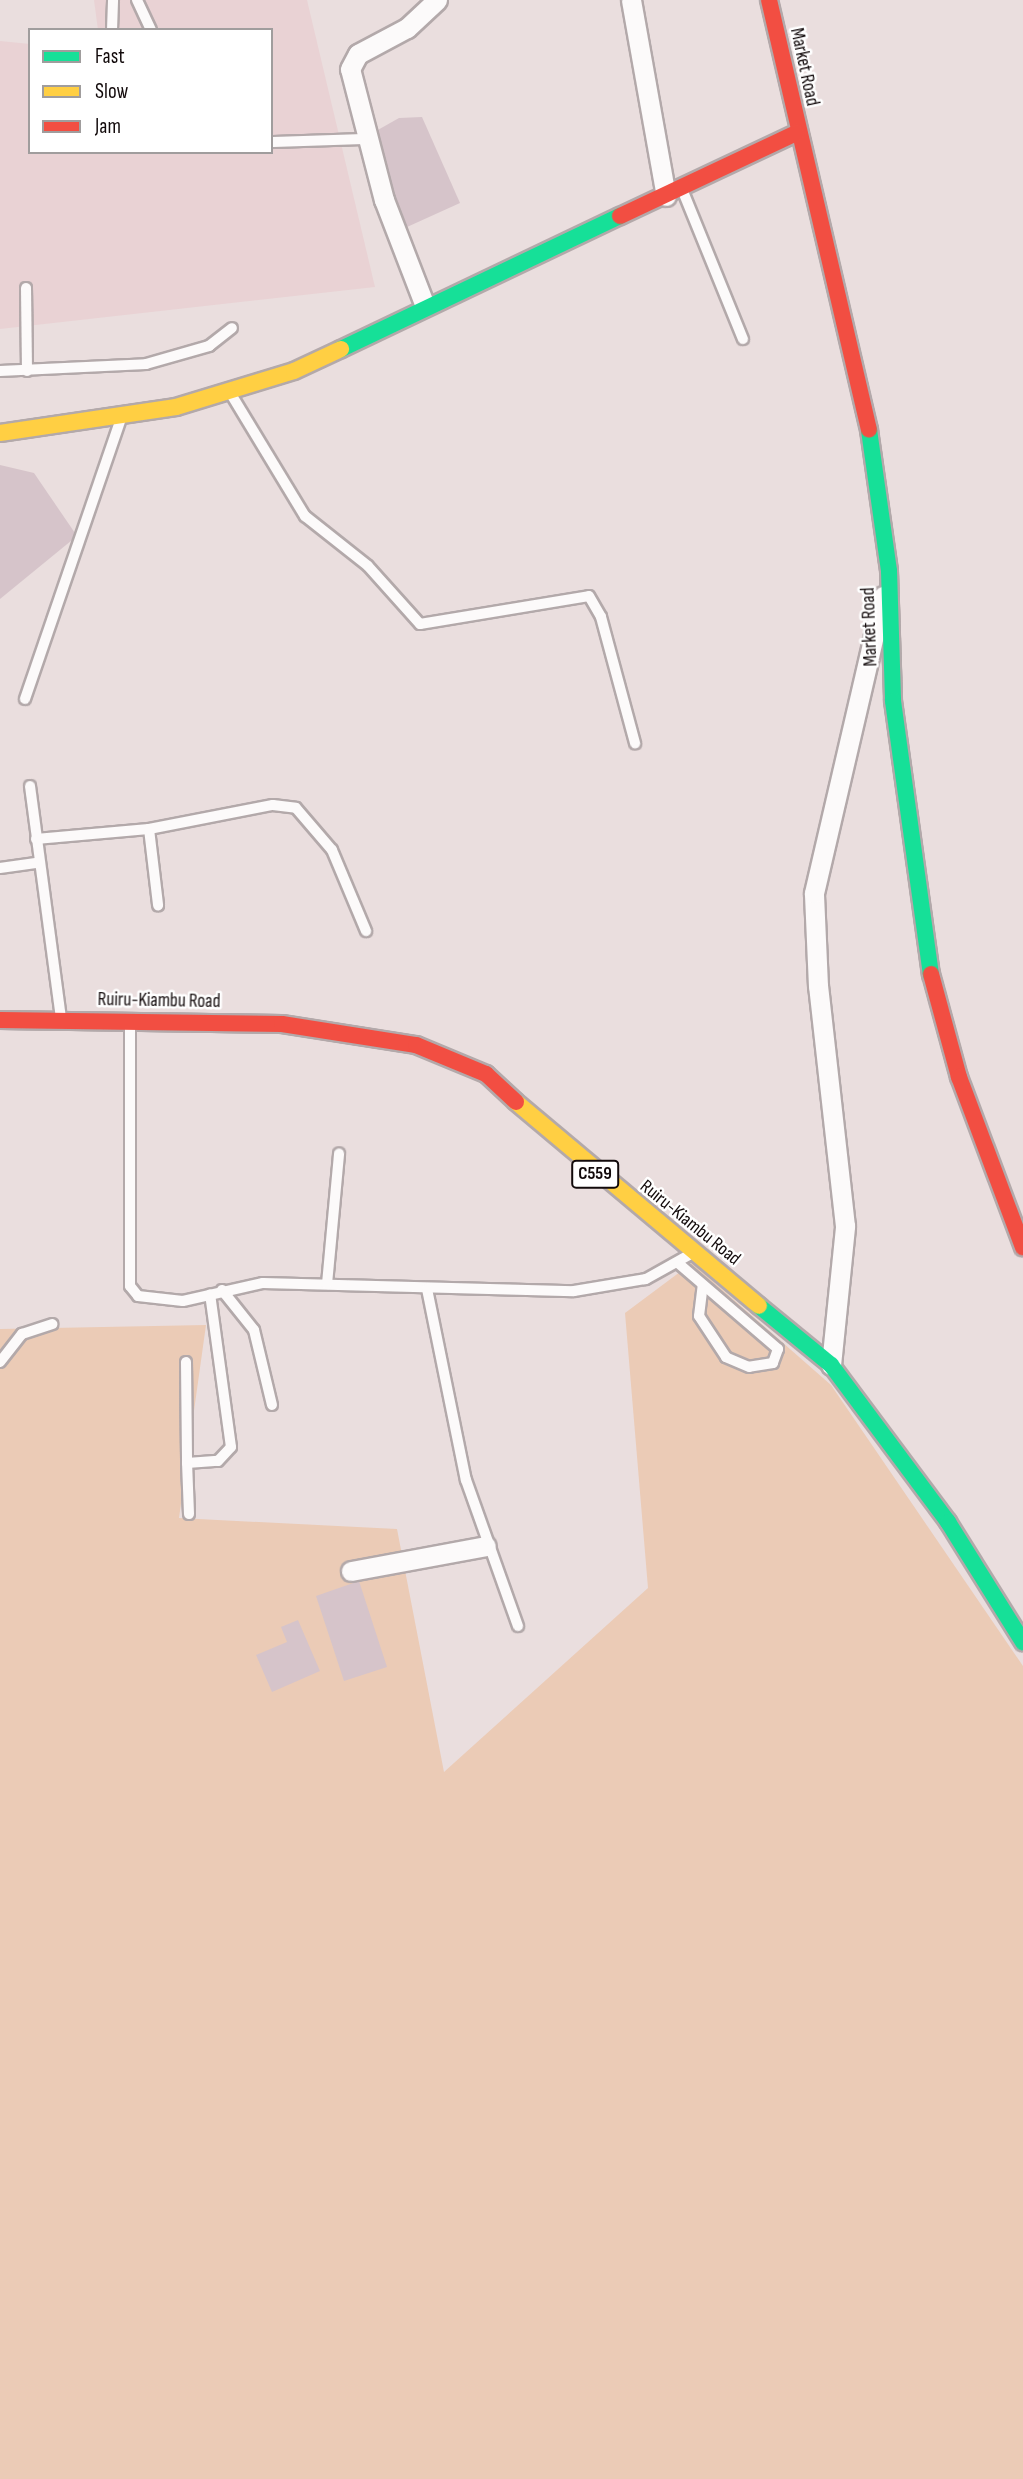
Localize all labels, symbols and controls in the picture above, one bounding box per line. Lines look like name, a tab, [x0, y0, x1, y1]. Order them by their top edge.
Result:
street label: Market Road	[785, 26, 823, 108]
legend	[28, 28, 273, 154]
text: Fast	[95, 44, 125, 69]
text: Slow	[95, 79, 128, 104]
text: Jam	[95, 114, 121, 139]
street label: Market Road	[857, 587, 883, 667]
street label: Ruiru-Kiambu Road	[97, 989, 221, 1013]
road number: C559	[570, 1160, 620, 1189]
street label: Ruiru-Kiambu Road	[635, 1175, 745, 1271]

